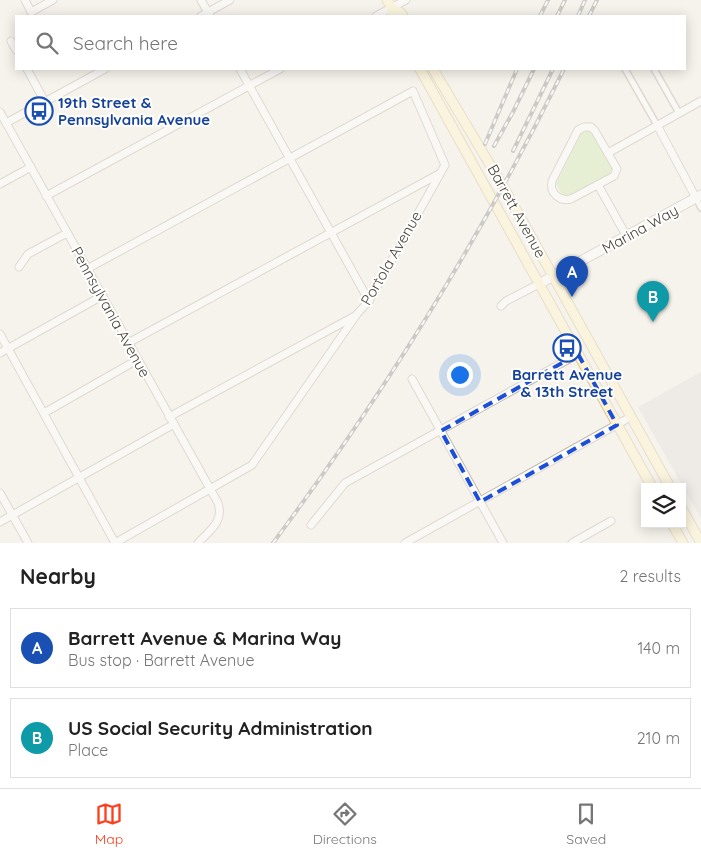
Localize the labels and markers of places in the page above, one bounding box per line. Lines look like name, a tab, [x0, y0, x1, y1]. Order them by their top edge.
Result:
place label: 19th Street & Pennsylvania Avenue	[58, 93, 210, 129]
bus stop icon: 19th Street & Pennsylvania Avenue	[24, 96, 54, 126]
pin: A	[556, 256, 588, 297]
pin: B	[637, 281, 669, 322]
bus stop icon: Barrett Avenue & 13th Street	[552, 333, 582, 363]
place label: Barrett Avenue & 13th Street	[512, 365, 622, 401]

